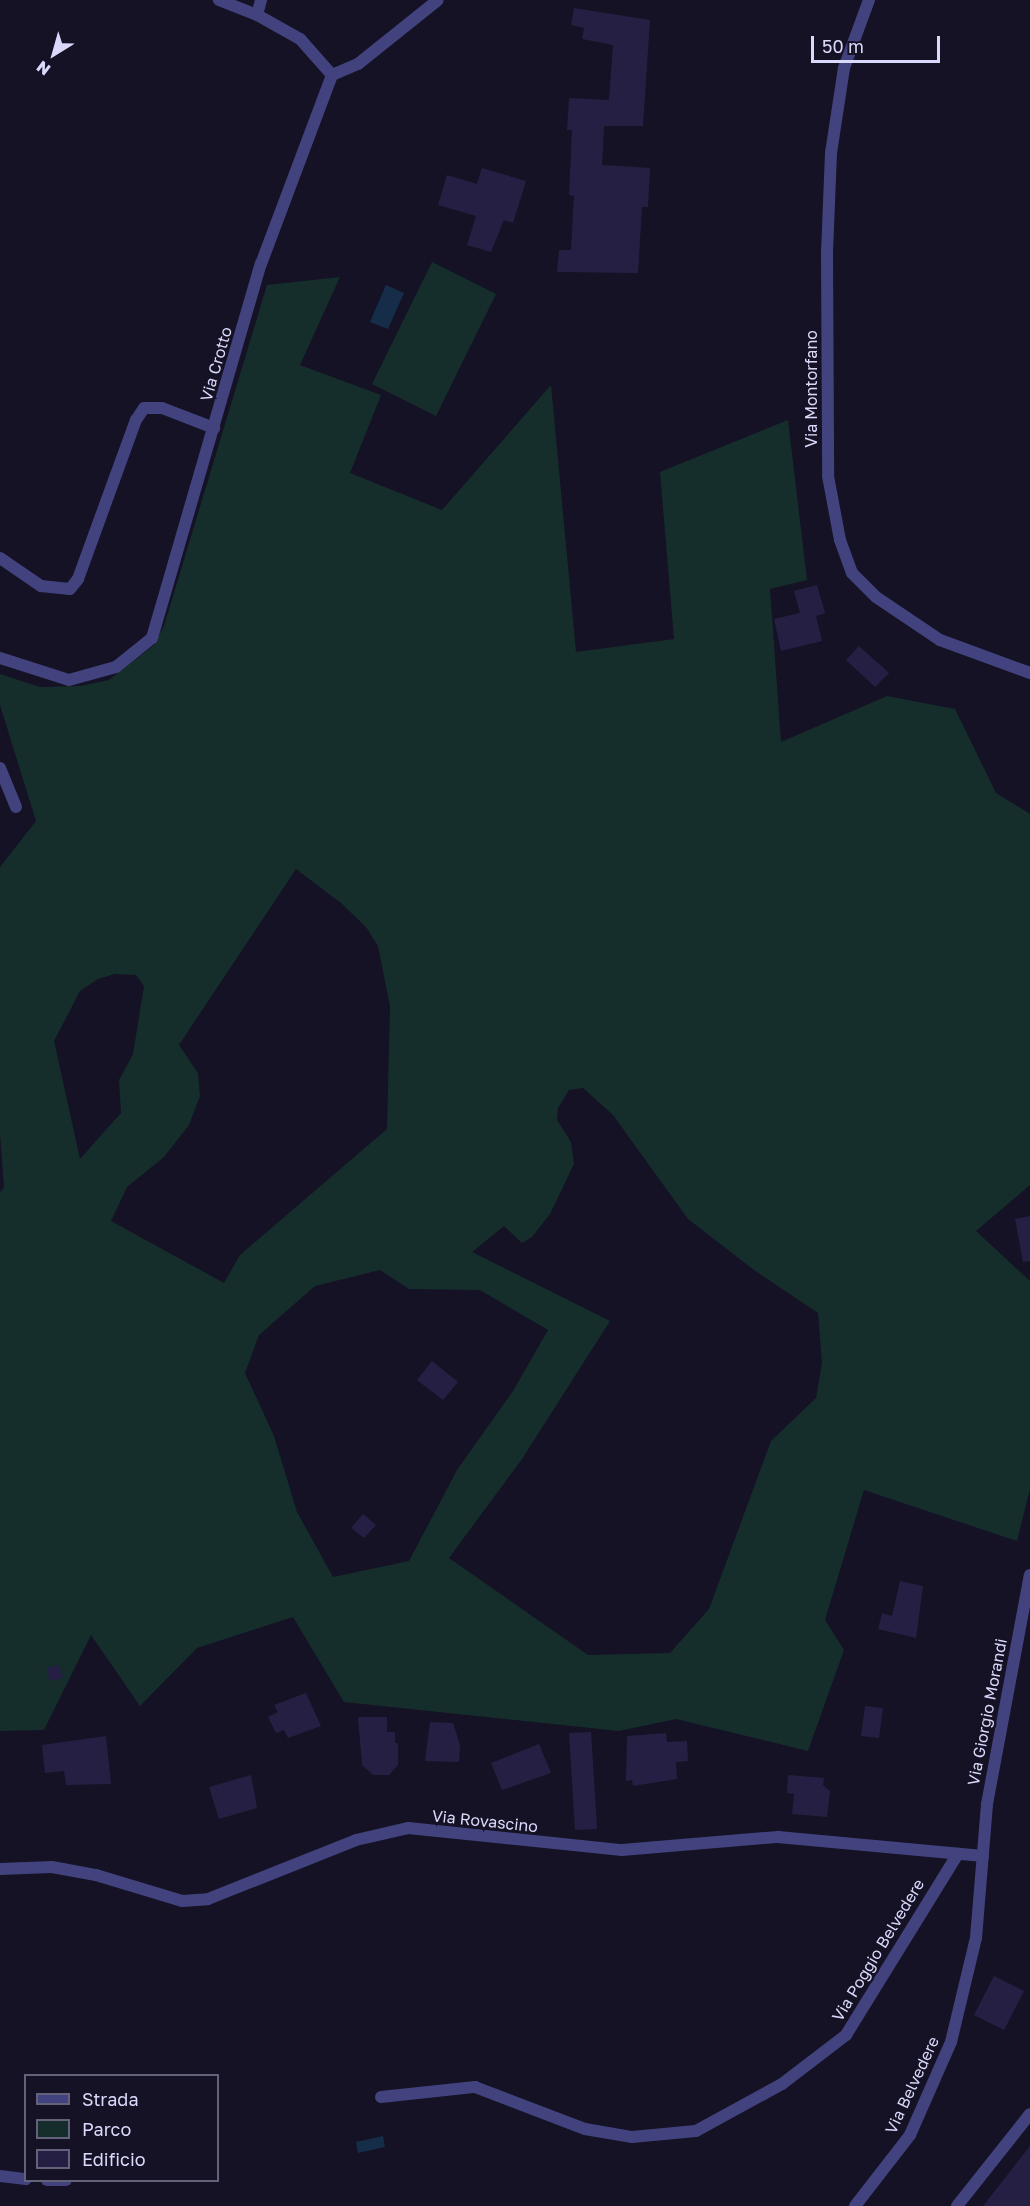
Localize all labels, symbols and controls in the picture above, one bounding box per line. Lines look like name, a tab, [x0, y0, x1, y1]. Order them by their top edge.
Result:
north arrow	[24, 24, 84, 84]
scale bar	[814, 24, 943, 62]
text: 50 m	[822, 35, 864, 57]
text: N	[32, 57, 54, 80]
street label: Via Crotto	[196, 324, 236, 404]
street label: Via Montorfano	[801, 330, 821, 448]
street label: Via Giorgio Morandi	[963, 1637, 1011, 1787]
street label: Via Rovascino	[431, 1806, 539, 1836]
street label: Via Poggio Belvedere	[828, 1875, 928, 2025]
street label: Via Belvedere	[881, 2033, 943, 2137]
legend	[24, 2074, 219, 2182]
text: Strada	[82, 2088, 139, 2110]
text: Parco	[82, 2118, 131, 2140]
text: Edificio	[82, 2148, 146, 2170]

